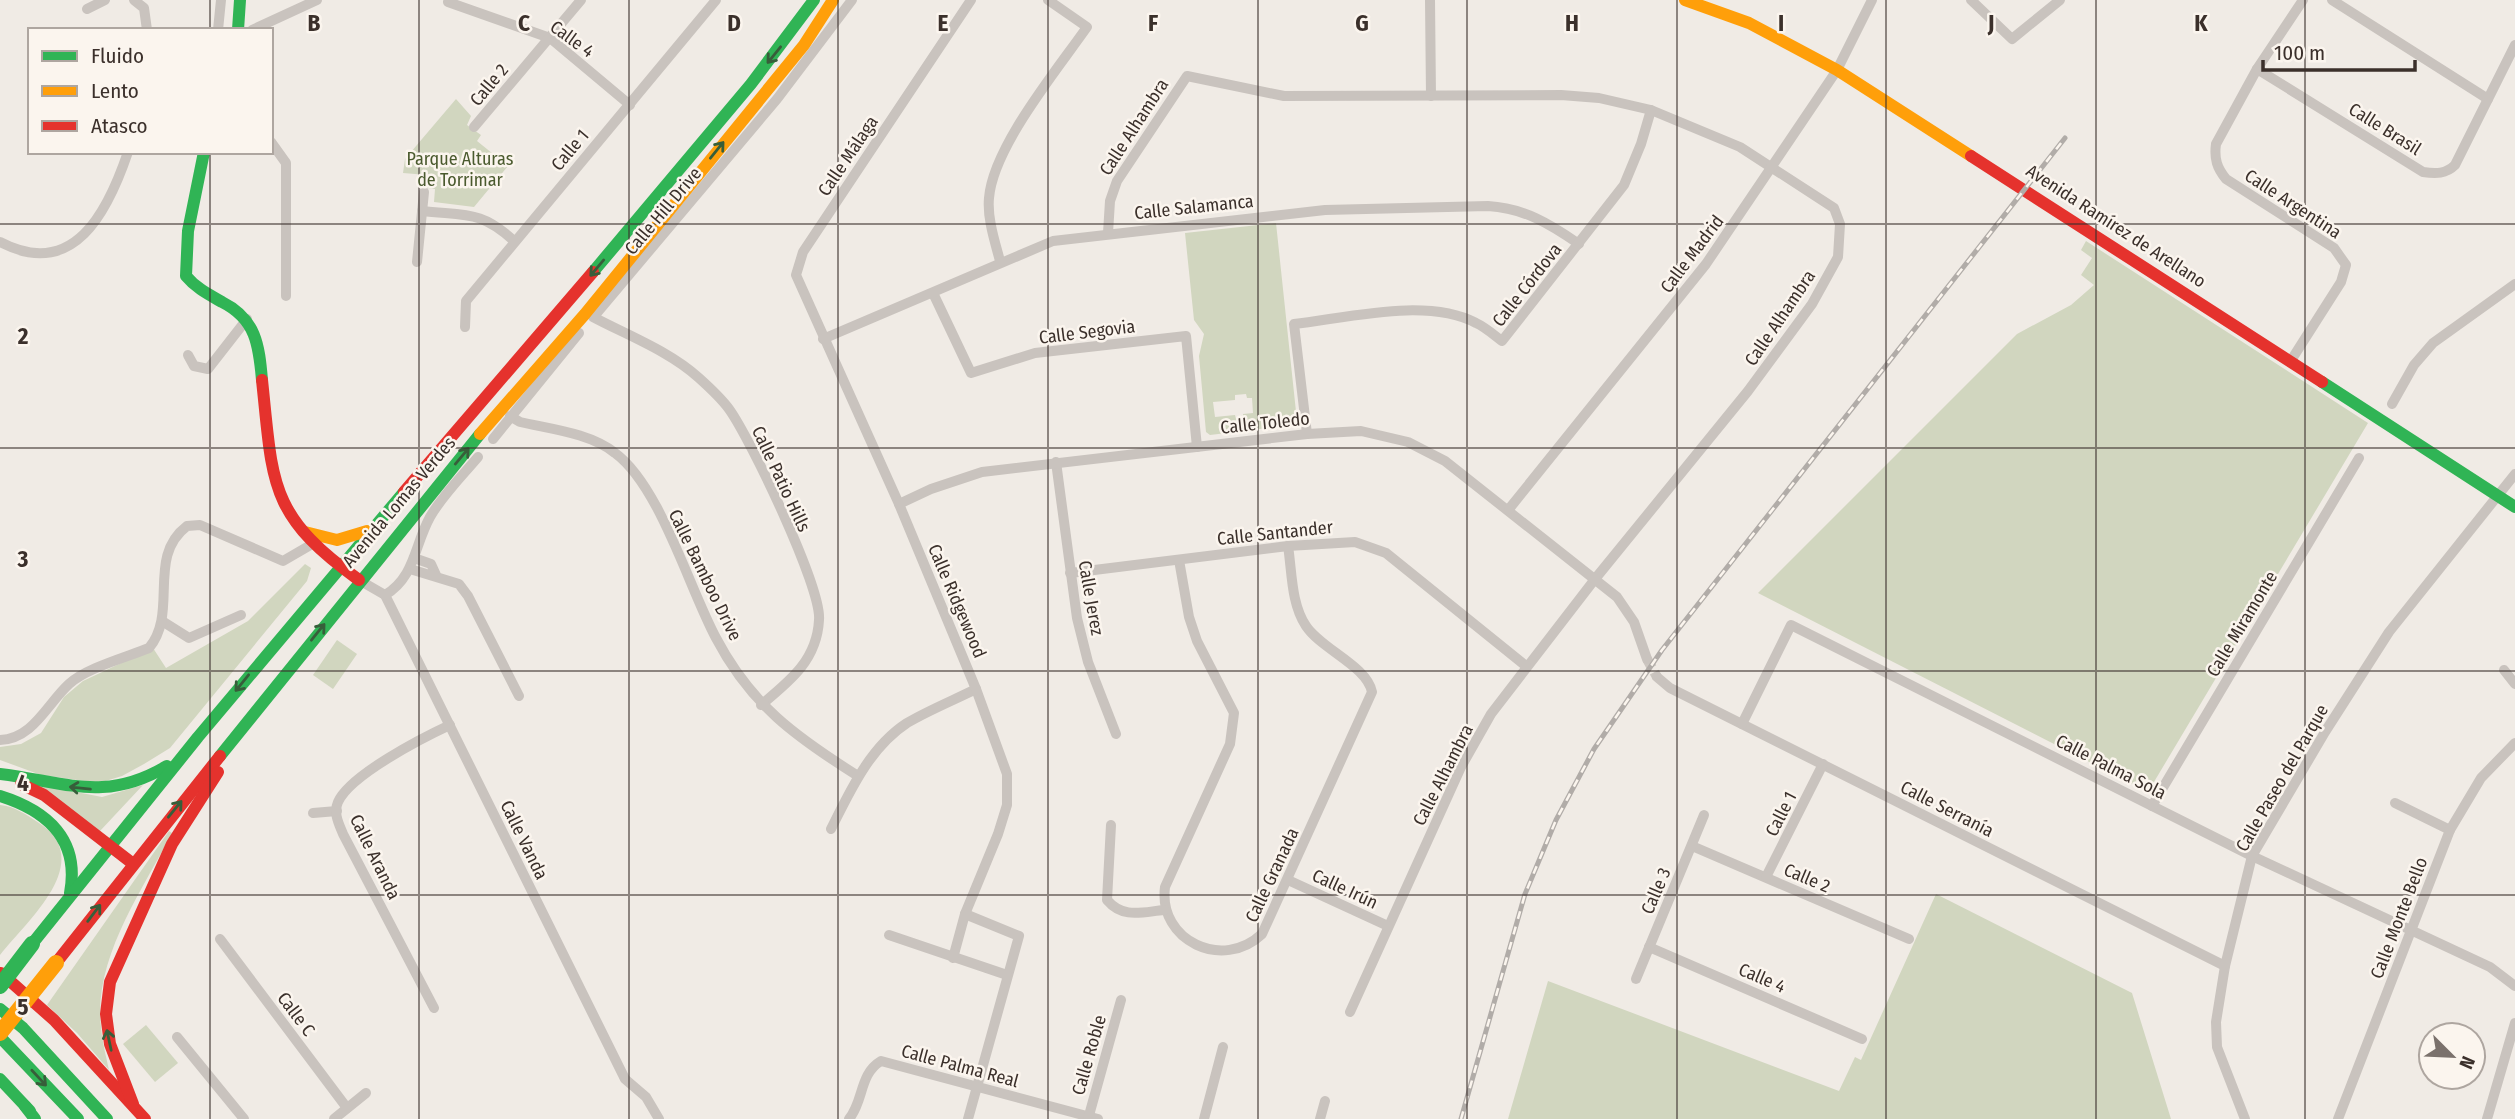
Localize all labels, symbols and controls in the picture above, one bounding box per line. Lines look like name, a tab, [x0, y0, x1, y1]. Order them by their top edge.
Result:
text: B	[308, 9, 321, 37]
text: C	[518, 9, 530, 37]
text: D	[727, 9, 741, 37]
text: E	[938, 9, 949, 37]
text: F	[1148, 9, 1158, 37]
text: G	[1355, 9, 1369, 37]
text: H	[1565, 9, 1579, 37]
text: I	[1778, 9, 1784, 37]
text: J	[1987, 9, 1994, 37]
text: K	[2194, 9, 2208, 37]
street label: Calle 4	[546, 16, 598, 62]
legend	[28, 28, 273, 154]
scale bar	[2263, 28, 2415, 72]
text: 100 m	[2274, 40, 2325, 66]
text: Fluido	[91, 43, 144, 69]
one-way arrow	[766, 46, 781, 64]
street label: Calle 2	[465, 59, 513, 110]
street label: Calle Alhambra	[1095, 74, 1173, 179]
text: Lento	[91, 78, 139, 104]
street label: Calle Brasil	[2345, 98, 2426, 160]
street label: Calle Málaga	[813, 112, 883, 200]
text: Atasco	[91, 113, 148, 139]
street label: Calle 1	[546, 125, 594, 175]
one-way arrow	[710, 141, 725, 159]
park label: Parque Alturas de Torrimar	[407, 148, 514, 191]
street label: Avenida Ramírez de Arellano	[2022, 160, 2210, 292]
street label: Calle Hill Drive	[620, 163, 706, 259]
street label: Calle Argentina	[2240, 165, 2346, 244]
street label: Calle Salamanca	[1133, 190, 1255, 224]
street label: Calle Madrid	[1656, 211, 1728, 297]
street label: Calle Córdova	[1488, 239, 1566, 331]
one-way arrow	[589, 259, 605, 277]
street label: Calle Alhambra	[1740, 266, 1820, 370]
street label: Calle Segovia	[1038, 315, 1137, 349]
text: 2	[17, 322, 29, 350]
street label: Calle Toledo	[1219, 407, 1311, 439]
street label: Calle Patio Hills	[747, 423, 815, 536]
street label: Avenida Lomas Verdes	[338, 432, 460, 572]
one-way arrow	[454, 447, 469, 465]
street label: Calle Bamboo Drive	[664, 506, 746, 644]
street label: Calle Santander	[1216, 516, 1335, 550]
street label: Calle Ridgewood	[923, 541, 991, 661]
text: 3	[17, 545, 29, 573]
street label: Calle Jerez	[1074, 559, 1108, 637]
street label: Calle Miramonte	[2202, 567, 2282, 681]
one-way arrow	[310, 623, 325, 642]
one-way arrow	[234, 673, 250, 691]
street label: Calle Paseo del Parque	[2231, 700, 2333, 855]
street label: Calle Alhambra	[1408, 721, 1478, 829]
street label: Calle Palma Sola	[2052, 730, 2170, 804]
text: 4	[17, 769, 29, 797]
street label: Calle Serranía	[1897, 776, 1997, 842]
one-way arrow	[69, 782, 92, 795]
street label: Calle 1	[1760, 788, 1802, 840]
street label: Calle Vanda	[495, 797, 553, 883]
one-way arrow	[168, 801, 183, 819]
street label: Calle Aranda	[345, 811, 405, 903]
street label: Calle Granada	[1241, 824, 1304, 926]
street label: Calle Monte Bello	[2366, 854, 2432, 982]
street label: Calle 2	[1781, 858, 1833, 898]
street label: Calle Irún	[1309, 864, 1381, 914]
street label: Calle 3	[1636, 864, 1676, 918]
one-way arrow	[87, 904, 101, 923]
street label: Calle 4	[1735, 958, 1789, 998]
street label: Calle C	[272, 988, 320, 1040]
text: 5	[17, 993, 29, 1021]
street label: Calle Roble	[1067, 1012, 1111, 1098]
north arrow	[2417, 1021, 2487, 1091]
one-way arrow	[101, 1029, 115, 1052]
street label: Calle Palma Real	[899, 1040, 1021, 1092]
text: N	[2454, 1053, 2480, 1073]
one-way arrow	[31, 1069, 47, 1087]

